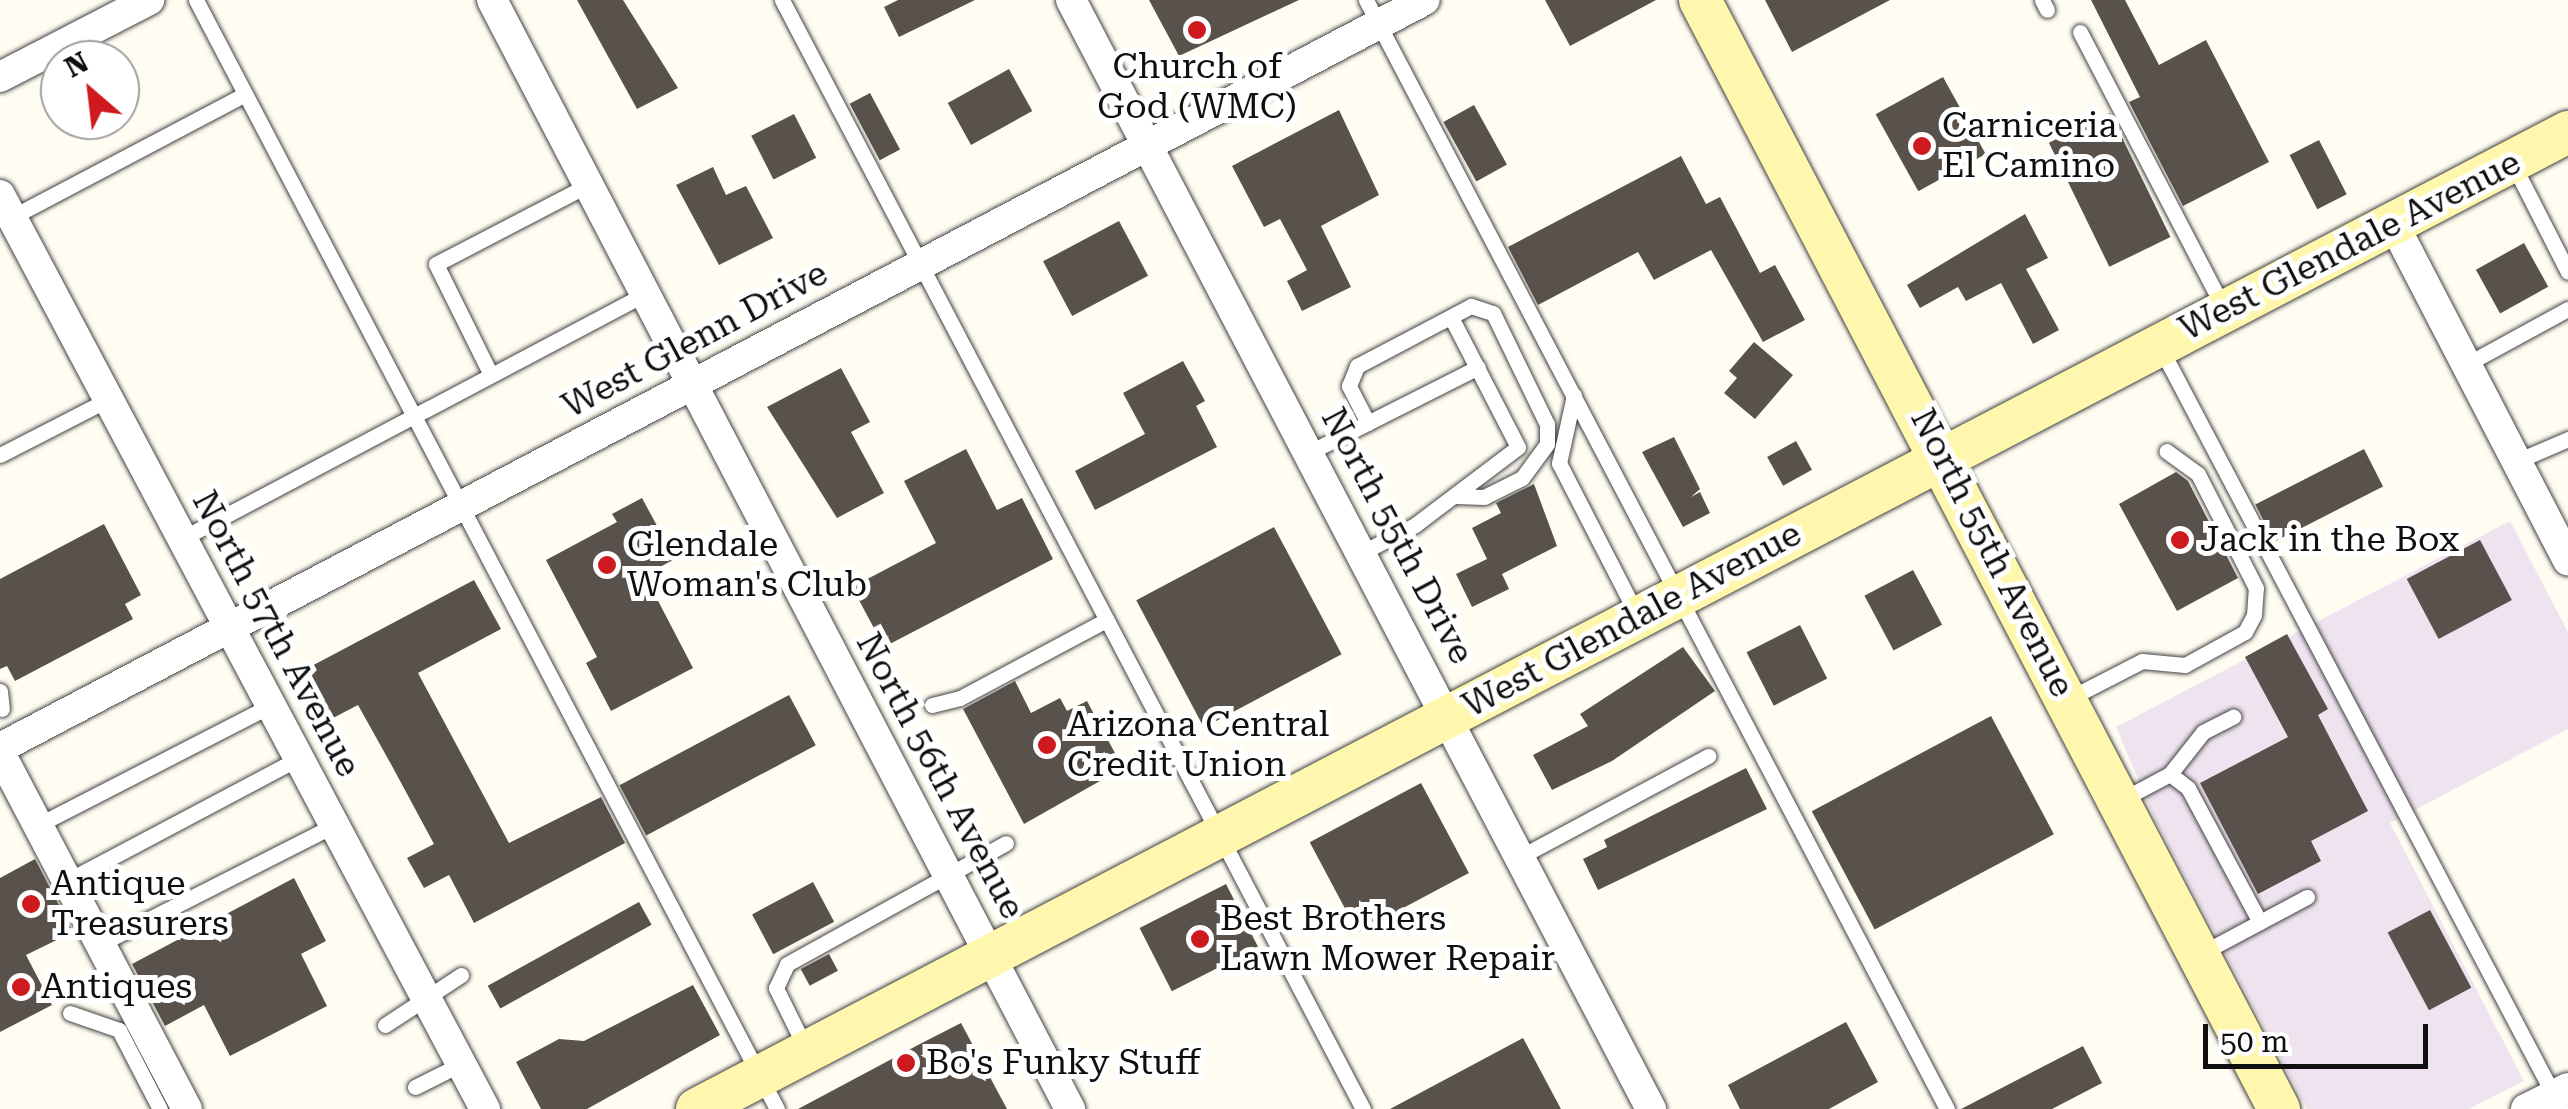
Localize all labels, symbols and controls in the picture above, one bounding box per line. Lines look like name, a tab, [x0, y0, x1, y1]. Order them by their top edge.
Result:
marker: Church of God (WMC)	[1186, 19, 1208, 41]
north arrow	[40, 40, 140, 140]
text: N	[59, 45, 94, 84]
place label: Church of God (WMC)	[1097, 46, 1297, 128]
place label: Carniceria El Camino	[1942, 105, 2117, 187]
marker: Carniceria El Camino	[1911, 135, 1933, 157]
street label: West Glendale Avenue	[2172, 142, 2528, 350]
street label: West Glenn Drive	[555, 252, 835, 428]
street label: North 55th Drive	[1312, 401, 1482, 671]
street label: North 55th Avenue	[1901, 402, 2083, 704]
street label: North 57th Avenue	[183, 484, 369, 784]
street label: West Glendale Avenue	[1456, 513, 1808, 727]
place label: Jack in the Box	[2200, 519, 2459, 561]
place label: Glendale Woman's Club	[627, 524, 867, 606]
marker: Jack in the Box	[2169, 529, 2191, 551]
marker: Glendale Woman's Club	[596, 554, 618, 576]
street label: North 56th Avenue	[847, 626, 1033, 926]
place label: Arizona Central Credit Union	[1067, 704, 1329, 786]
marker: Arizona Central Credit Union	[1036, 734, 1058, 756]
place label: Antique Treasurers	[51, 863, 229, 945]
marker: Antique Treasurers	[20, 893, 42, 915]
place label: Best Brothers Lawn Mower Repair	[1220, 898, 1555, 980]
marker: Best Brothers Lawn Mower Repair	[1189, 928, 1211, 950]
place label: Antiques	[41, 966, 192, 1008]
marker: Antiques	[10, 976, 32, 998]
scale bar	[2208, 1004, 2433, 1066]
text: 50 m	[2220, 1024, 2289, 1059]
place label: Bo's Funky Stuff	[926, 1042, 1200, 1084]
marker: Bo's Funky Stuff	[895, 1052, 917, 1074]

